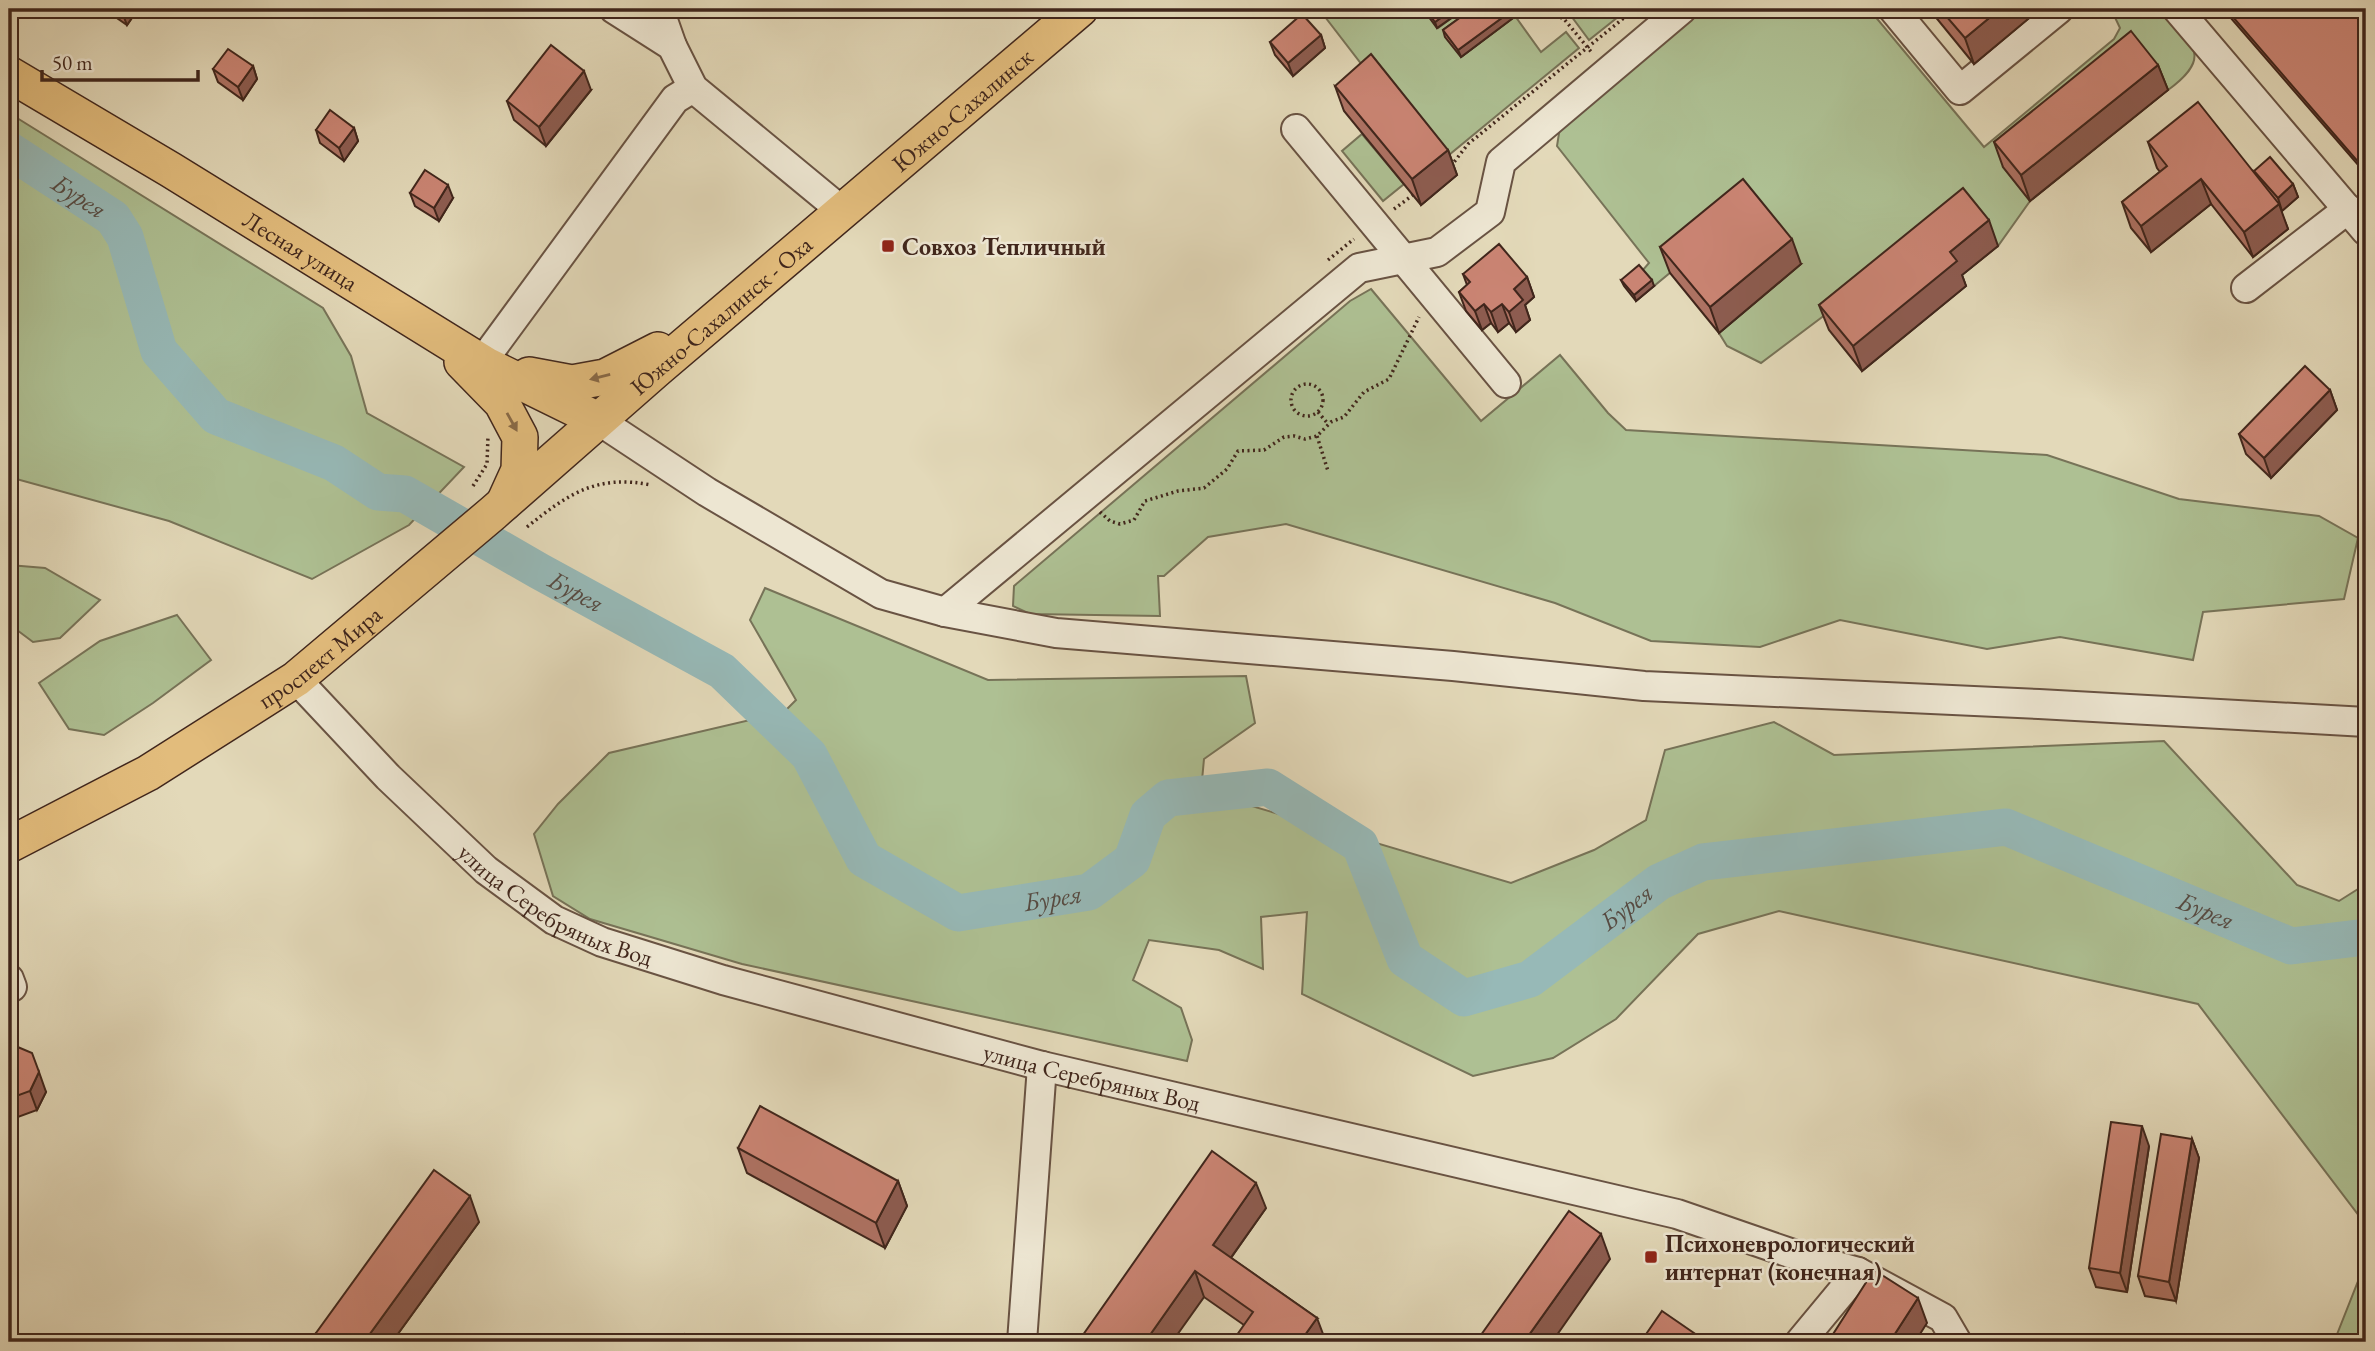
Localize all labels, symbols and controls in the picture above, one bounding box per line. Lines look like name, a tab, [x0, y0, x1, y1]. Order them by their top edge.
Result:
scale bar	[42, 38, 198, 82]
street label: Южно-Сахалинск	[885, 40, 1039, 179]
text: 50 m	[52, 49, 93, 76]
water label: Бурея	[45, 165, 113, 226]
street label: Лесная улица	[238, 203, 364, 298]
street label: Южно-Сахалинск - Оха	[623, 228, 819, 402]
place label: Совхоз Тепличный	[902, 231, 1106, 262]
marker: Совхоз Тепличный	[880, 238, 896, 254]
one-way arrow	[588, 372, 610, 383]
one-way arrow	[506, 413, 518, 432]
water label: Бурея	[542, 562, 610, 620]
street label: проспект Мира	[252, 598, 388, 715]
street label: улица Серебряных Вод	[452, 836, 657, 972]
water label: Бурея	[1592, 875, 1660, 938]
water label: Бурея	[1020, 876, 1084, 919]
water label: Бурея	[2171, 883, 2239, 937]
street label: улица Серебряных Вод	[980, 1035, 1203, 1118]
place label: Психоневрологический интернат (конечная)	[1665, 1228, 1915, 1287]
marker: Психоневрологический интернат (конечная)	[1643, 1249, 1659, 1265]

